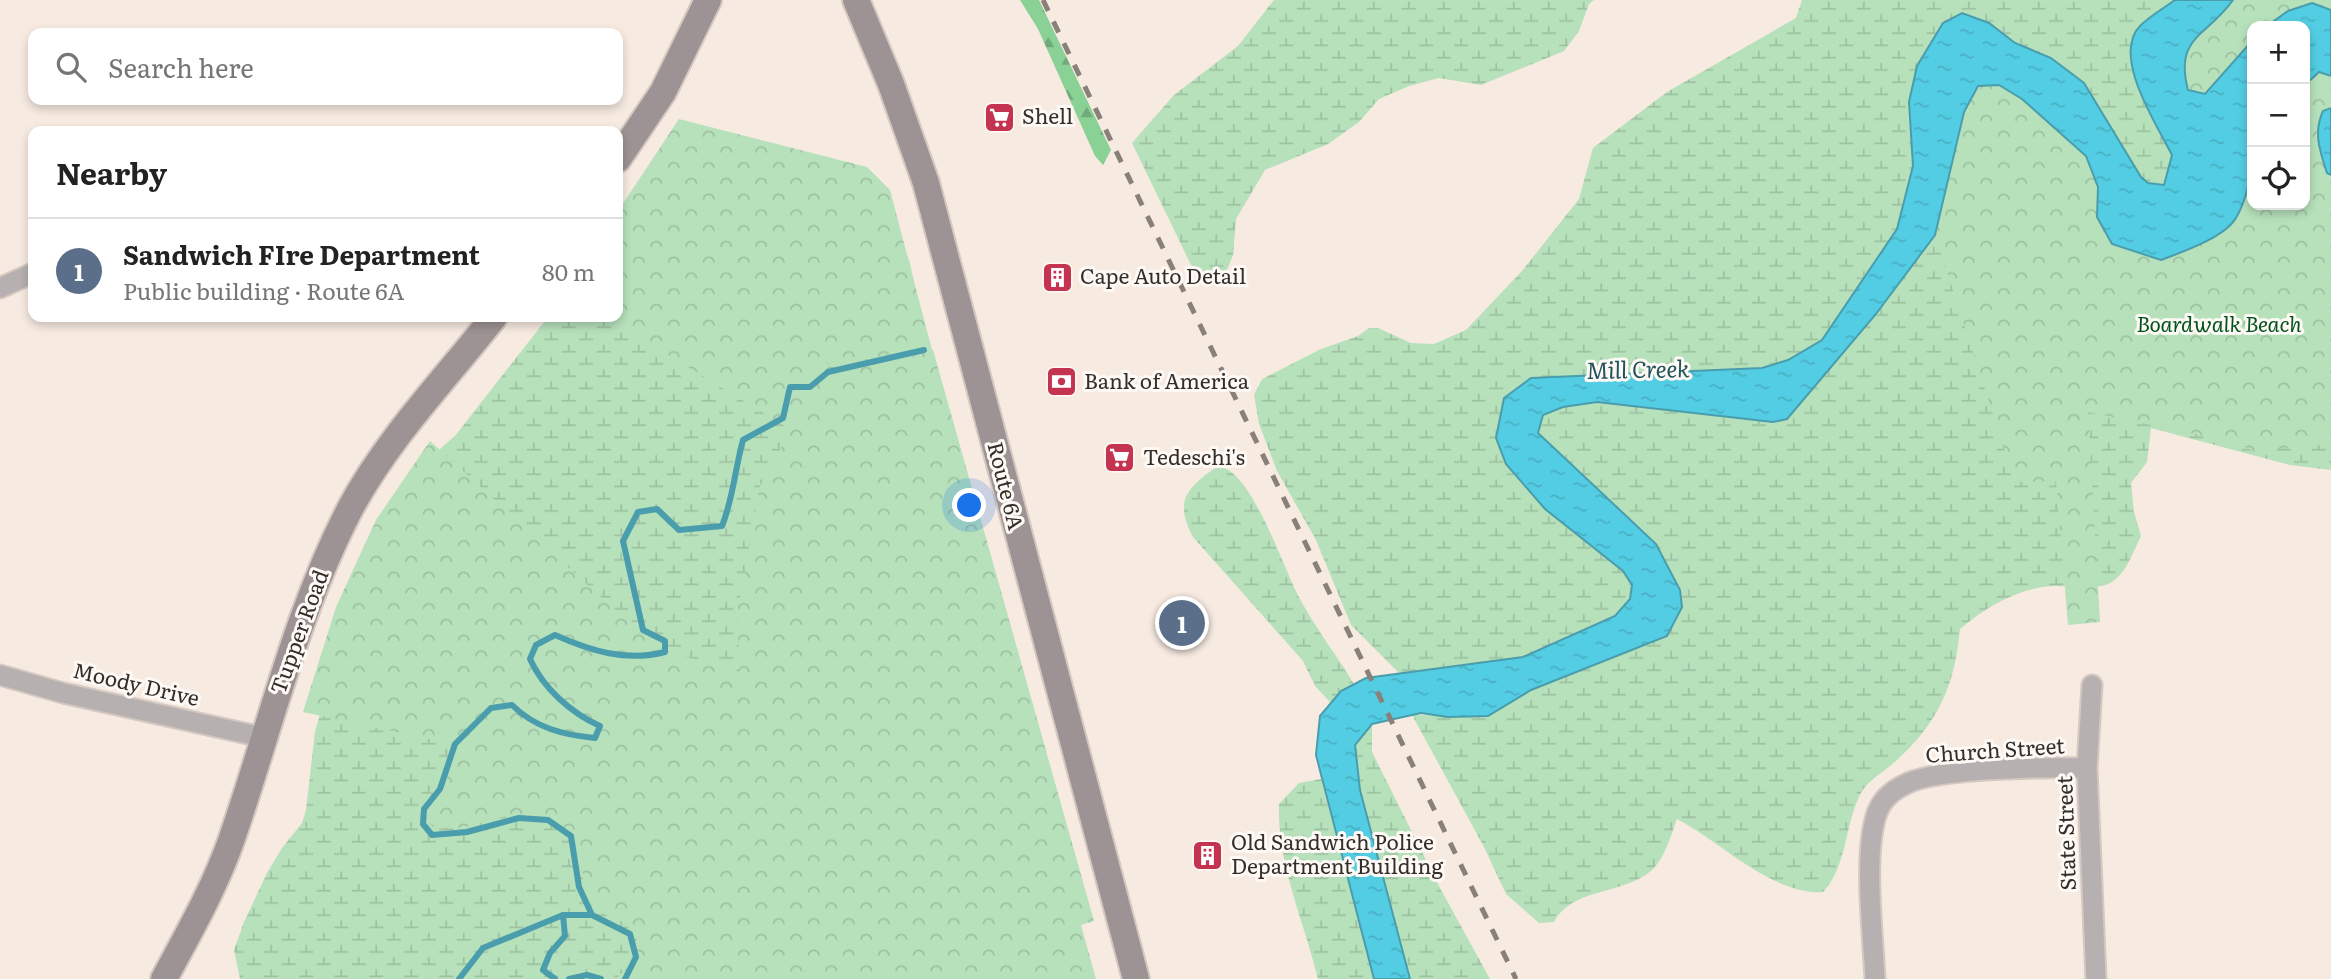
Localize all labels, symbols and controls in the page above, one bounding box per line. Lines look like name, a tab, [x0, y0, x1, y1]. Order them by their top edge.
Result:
map controls	[2247, 21, 2310, 210]
button: +	[2247, 21, 2310, 84]
search box	[28, 28, 623, 105]
text: Search here	[108, 47, 254, 86]
icon: search	[52, 48, 90, 86]
button: −	[2247, 84, 2310, 147]
place label: Shell	[1022, 99, 1073, 130]
supermarket icon: Shell	[982, 100, 1016, 134]
button: locate	[2247, 147, 2310, 210]
text: Nearby	[56, 150, 167, 194]
text: Sandwich FIre Department	[123, 234, 480, 273]
text: 1	[74, 254, 84, 288]
text: 80 m	[542, 254, 595, 288]
place label: Cape Auto Detail	[1080, 259, 1246, 290]
building icon: Cape Auto Detail	[1040, 260, 1074, 294]
text: Public building · Route 6A	[123, 273, 404, 307]
park label: Boardwalk Beach	[2136, 307, 2302, 338]
water label: Mill Creek	[1586, 350, 1690, 386]
place label: Bank of America	[1084, 364, 1250, 395]
bank icon: Bank of America	[1044, 365, 1078, 399]
street label: Route 6A	[982, 438, 1033, 533]
place label: Tedeschi's	[1143, 440, 1245, 471]
supermarket icon: Tedeschi's	[1103, 441, 1137, 475]
your location	[952, 488, 986, 522]
street label: Tupper Road	[261, 565, 334, 697]
pin: 1	[1159, 597, 1205, 649]
street label: Moody Drive	[70, 653, 203, 712]
street label: Church Street	[1924, 728, 2066, 769]
street label: State Street	[2047, 775, 2082, 891]
place label: Old Sandwich Police Department Building	[1231, 825, 1443, 880]
building icon: Old Sandwich Police Department Building	[1191, 838, 1225, 872]

